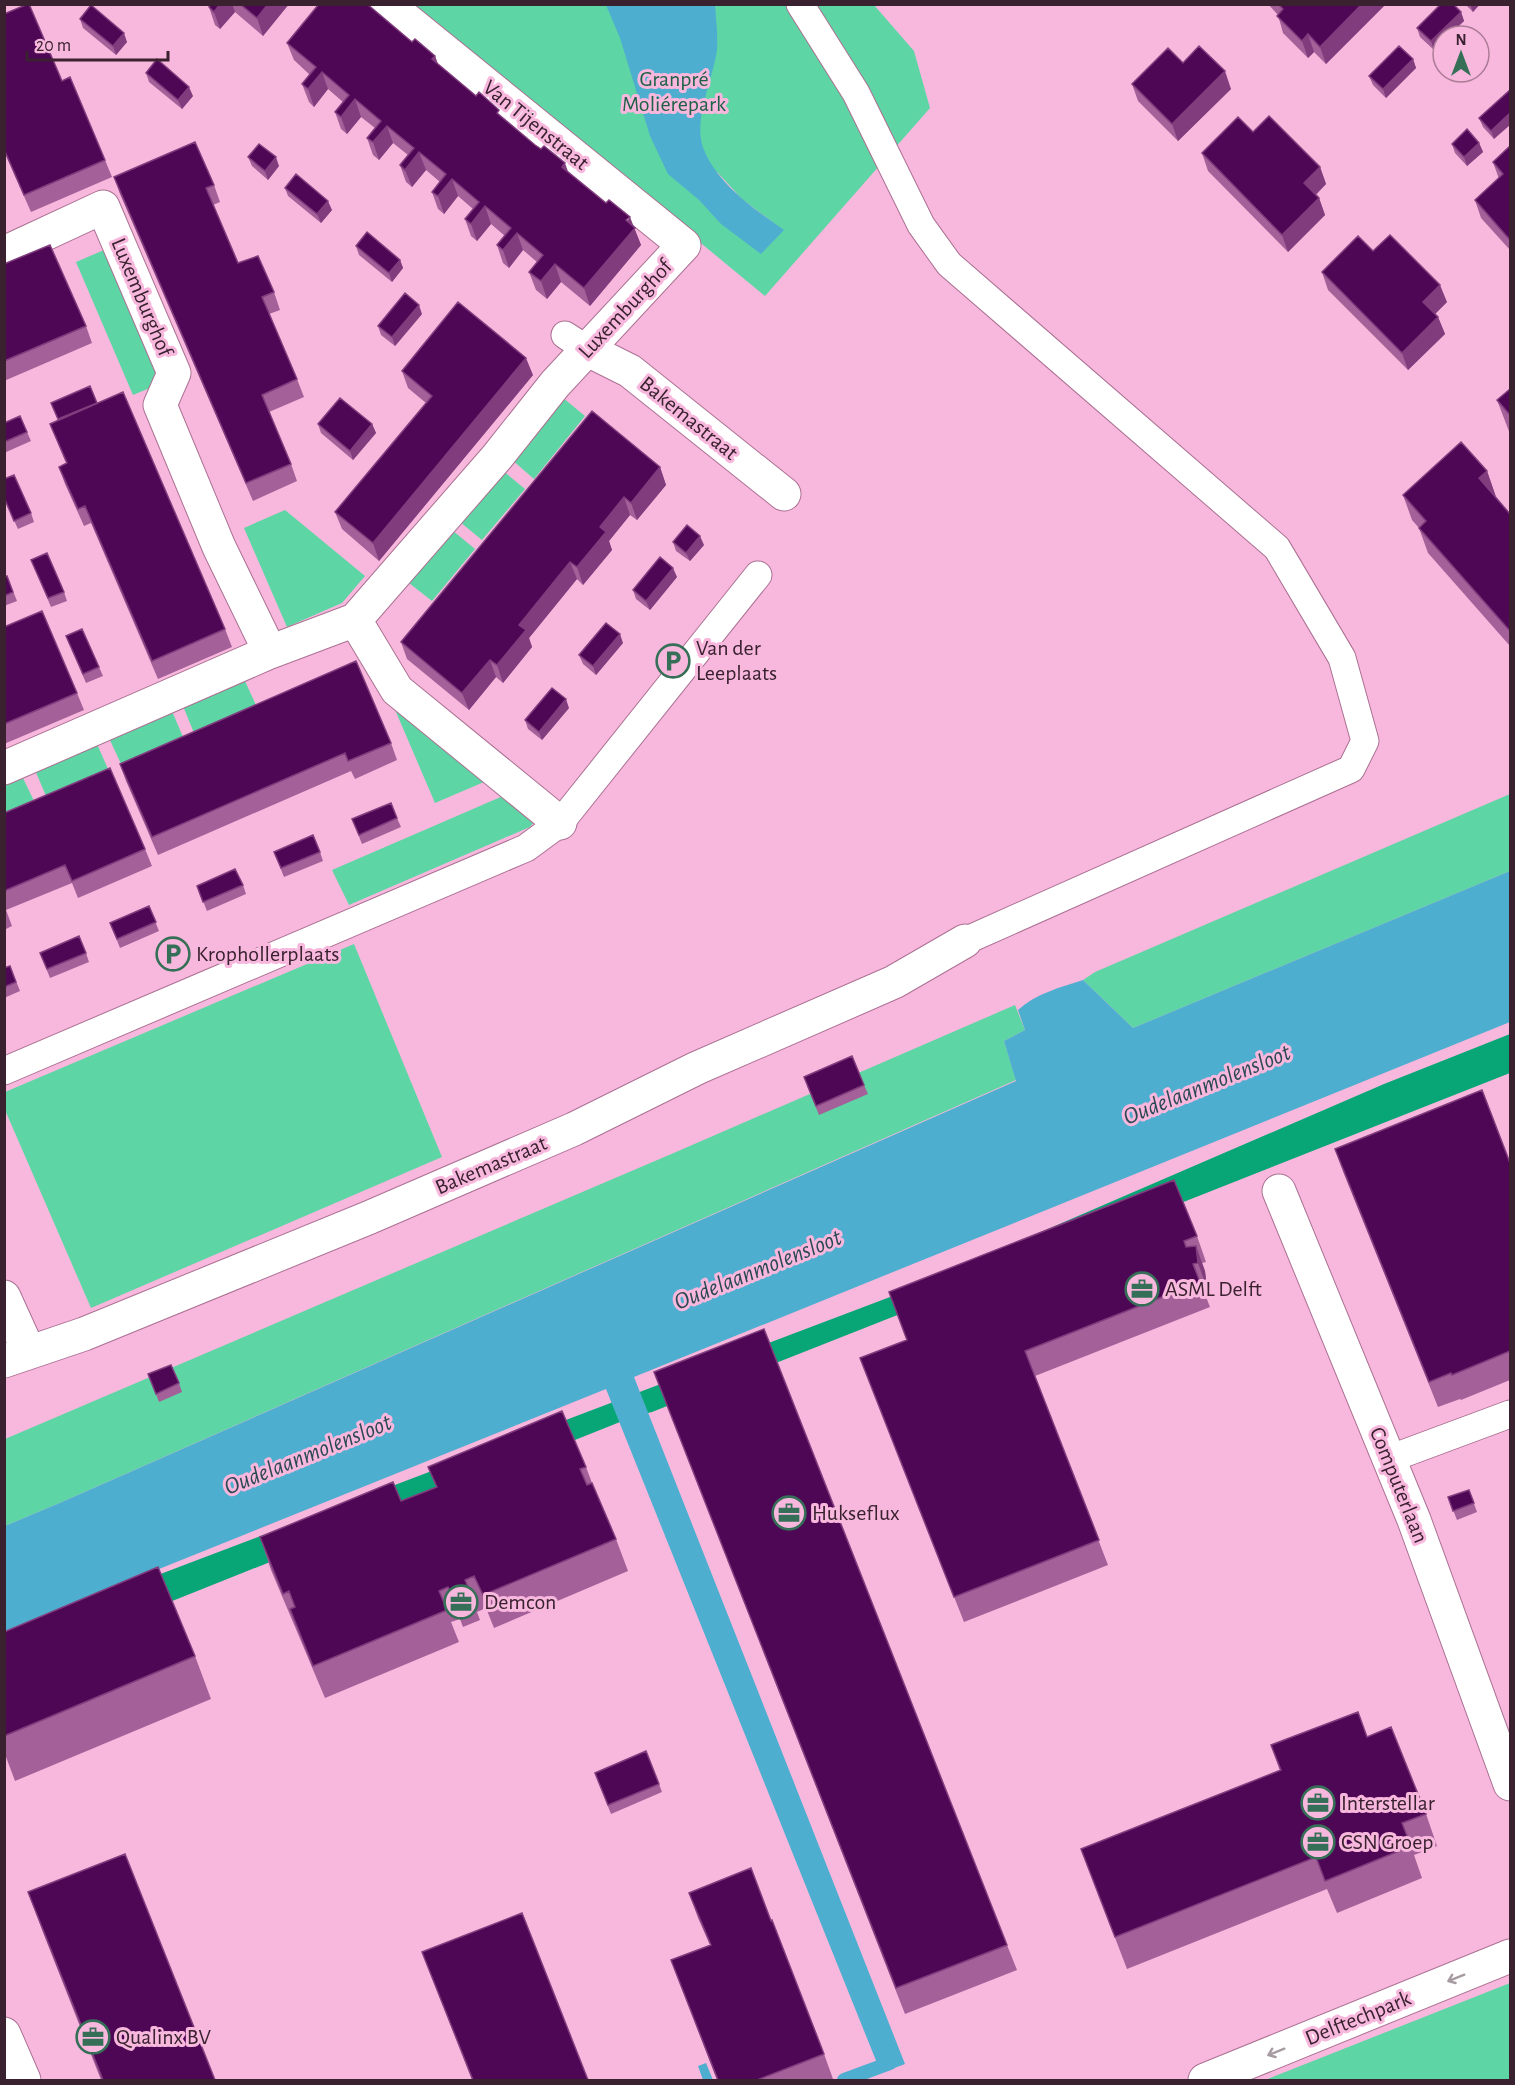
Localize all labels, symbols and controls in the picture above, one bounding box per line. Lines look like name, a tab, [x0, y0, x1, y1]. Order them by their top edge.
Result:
scale bar	[27, 24, 168, 62]
north arrow	[1431, 24, 1491, 84]
text: N	[1455, 32, 1467, 48]
text: 20 m	[36, 37, 71, 55]
park label: Granpré Moliérepark	[622, 68, 726, 115]
street label: Van Tijenstraat	[479, 76, 593, 174]
street label: Luxemburghof	[107, 235, 177, 360]
street label: Luxemburghof	[574, 254, 677, 363]
street label: Bakemastraat	[636, 372, 742, 464]
place label: Van der Leeplaats	[696, 637, 777, 684]
parking icon: Van der Leeplaats	[655, 643, 691, 679]
parking icon: Krophollerplaats	[155, 936, 191, 972]
place label: Krophollerplaats	[196, 943, 339, 965]
water label: Oudelaanmolensloot	[1120, 1040, 1294, 1130]
street label: Bakemastraat	[432, 1132, 550, 1198]
water label: Oudelaanmolensloot	[671, 1225, 845, 1315]
office icon: ASML Delft	[1124, 1271, 1160, 1307]
place label: ASML Delft	[1165, 1278, 1262, 1300]
water label: Oudelaanmolensloot	[221, 1410, 395, 1500]
street label: Computerlaan	[1366, 1424, 1432, 1546]
office icon: Hukseflux	[771, 1495, 807, 1531]
place label: Hukseflux	[812, 1502, 900, 1524]
office icon: Demcon	[443, 1584, 479, 1620]
place label: Demcon	[484, 1591, 556, 1613]
office icon: Interstellar	[1300, 1785, 1336, 1821]
place label: Interstellar	[1341, 1792, 1435, 1814]
office icon: CSN Groep	[1300, 1824, 1336, 1860]
place label: CSN Groep	[1341, 1831, 1433, 1853]
one-way arrow	[1448, 1973, 1466, 1984]
street label: Delftechpark	[1302, 1987, 1414, 2049]
office icon: Qualinx BV	[75, 2019, 111, 2055]
place label: Qualinx BV	[116, 2026, 212, 2048]
one-way arrow	[1267, 2047, 1286, 2058]

